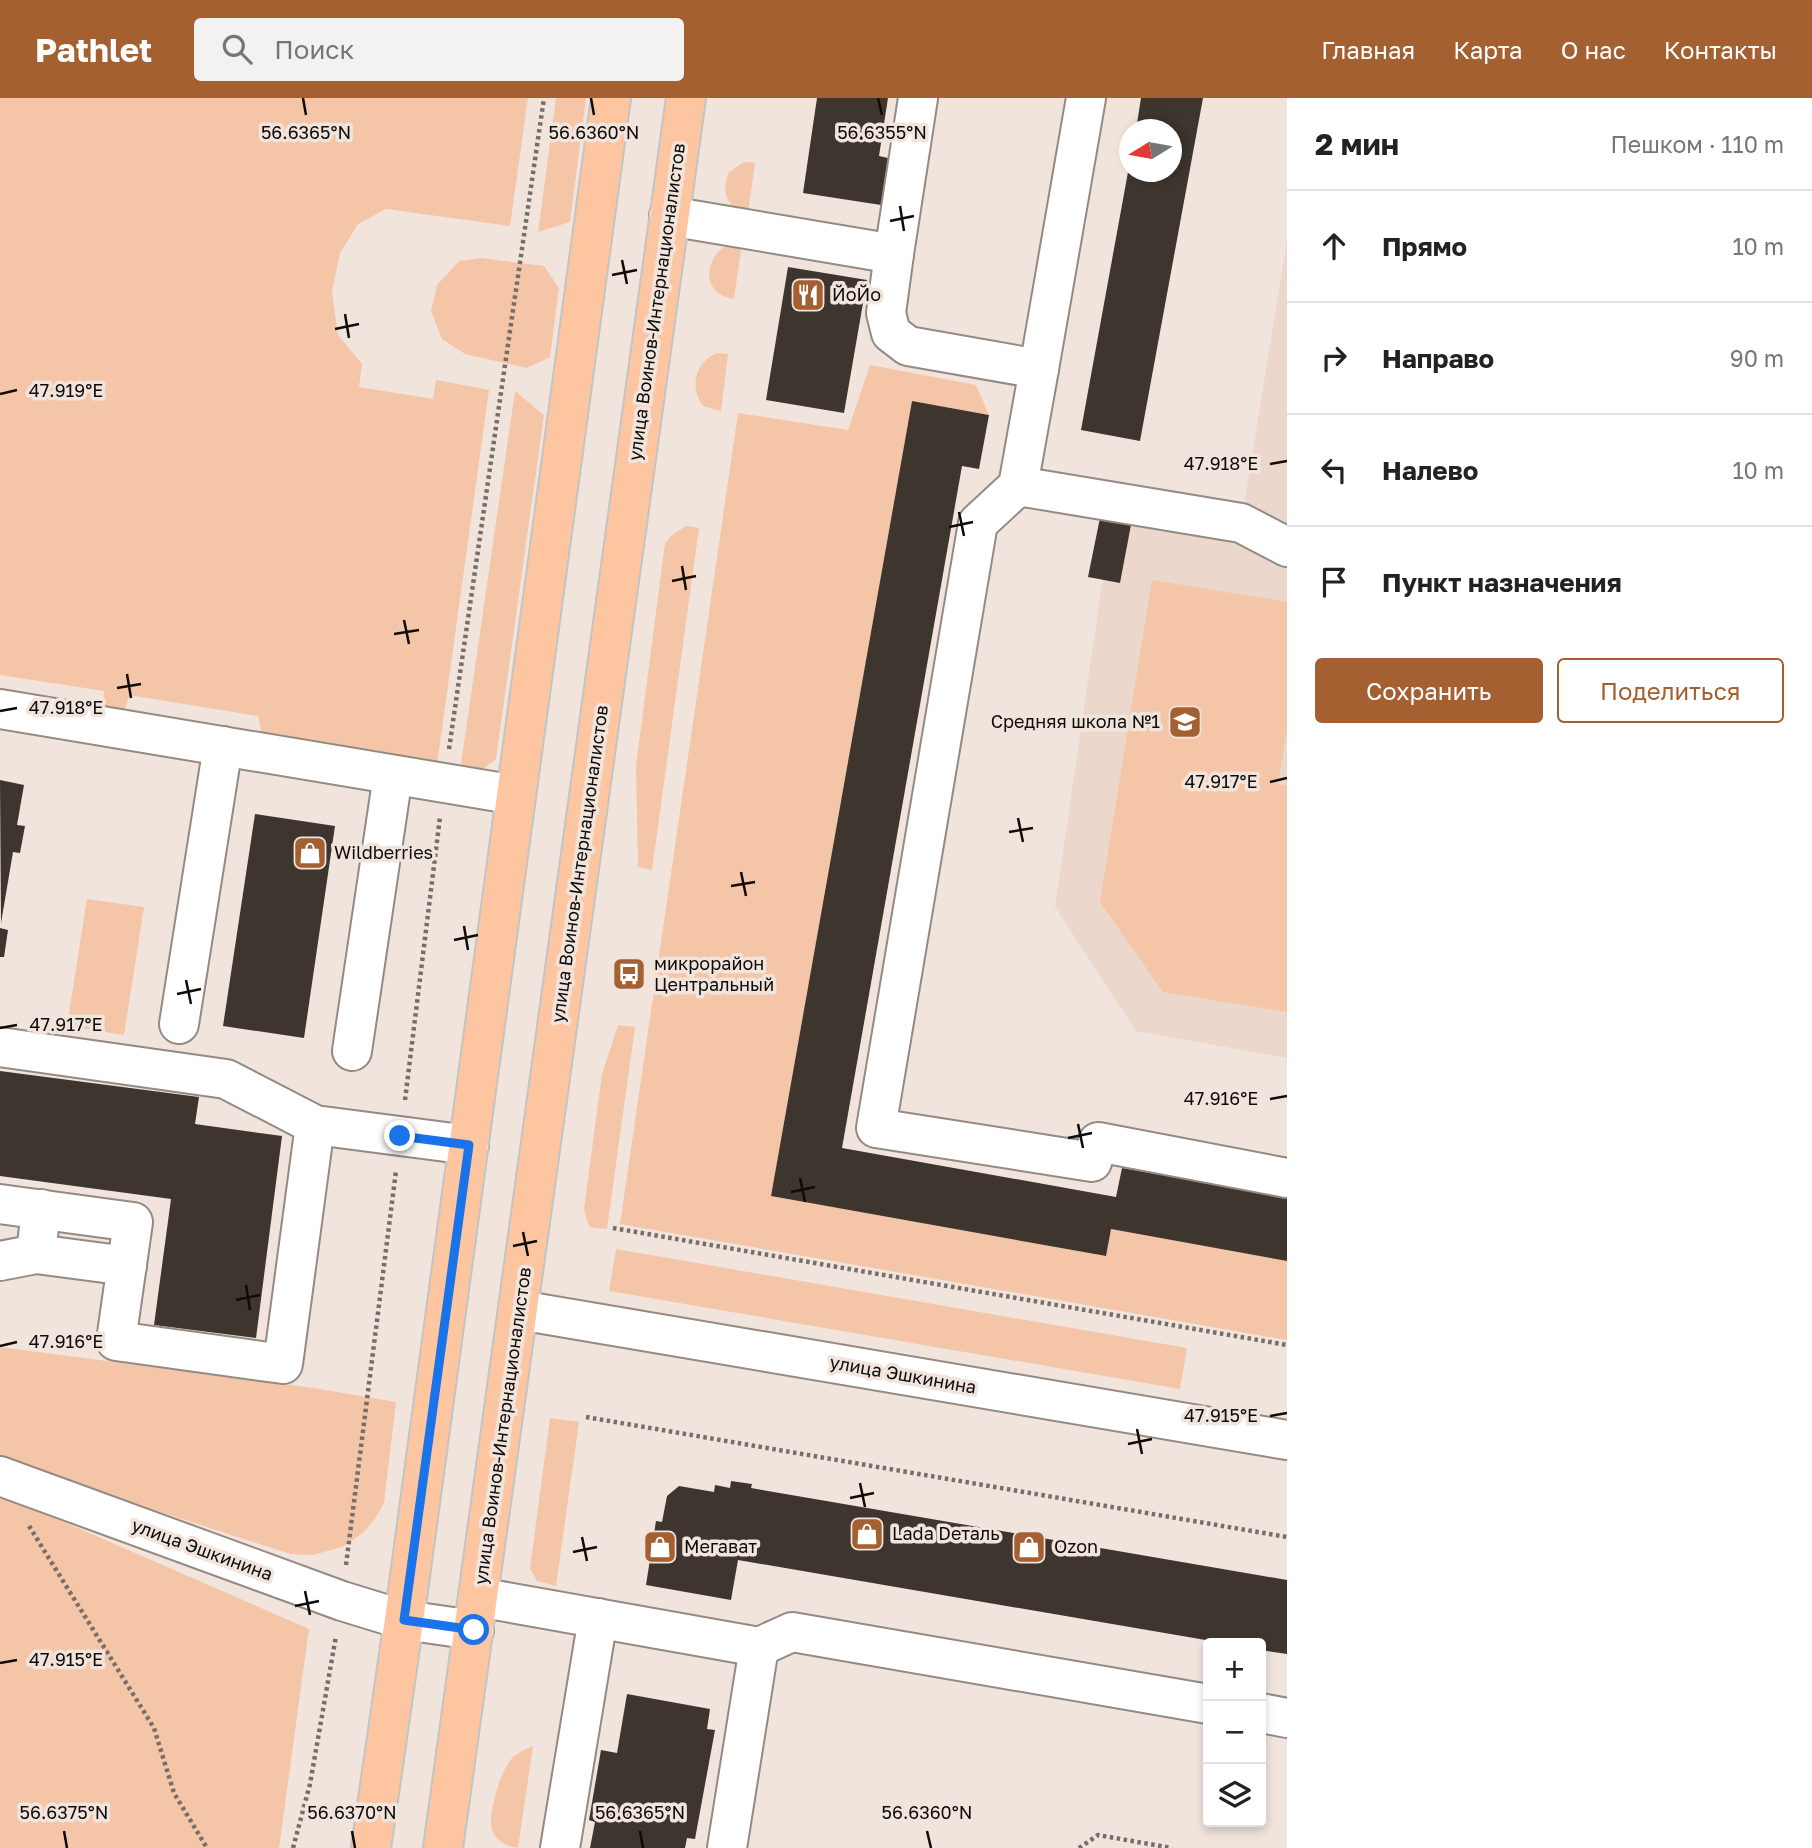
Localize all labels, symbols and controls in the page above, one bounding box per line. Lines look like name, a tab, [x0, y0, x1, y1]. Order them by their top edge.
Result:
search box	[194, 18, 684, 81]
text: Pathlet	[35, 30, 152, 69]
icon: search	[218, 30, 256, 68]
text: Поиск	[274, 34, 354, 65]
text: Главная	[1321, 35, 1415, 64]
text: Карта	[1453, 35, 1523, 64]
text: О нас	[1561, 35, 1626, 64]
text: Контакты	[1664, 35, 1777, 64]
north arrow	[1119, 119, 1182, 182]
text: 56.6365°N	[261, 121, 351, 143]
text: 56.6360°N	[549, 121, 639, 143]
text: 56.6355°N	[837, 121, 927, 143]
text: 2 мин	[1315, 126, 1399, 162]
text: Пешком · 110 m	[1611, 130, 1784, 158]
street label: улица Воинов-Интернационалистов	[623, 142, 689, 462]
icon: ahead	[1315, 227, 1353, 265]
text: Прямо	[1382, 231, 1467, 262]
text: 10 m	[1732, 232, 1784, 260]
restaurant icon: ЙоЙо	[789, 276, 827, 314]
place label: ЙоЙо	[832, 283, 881, 305]
icon: right	[1315, 339, 1353, 377]
text: Направо	[1382, 343, 1494, 374]
text: 90 m	[1730, 344, 1784, 372]
text: 47.919°E	[29, 379, 103, 401]
icon: left	[1315, 451, 1353, 489]
text: 47.918°E	[1184, 452, 1258, 474]
text: Налево	[1382, 455, 1478, 486]
text: 10 m	[1732, 456, 1784, 484]
icon: arrive	[1315, 563, 1353, 601]
text: Пункт назначения	[1382, 567, 1622, 598]
button: Сохранить	[1315, 658, 1543, 723]
button: Поделиться	[1557, 658, 1784, 723]
text: 47.918°E	[29, 696, 103, 718]
school or university icon: Средняя школа №1	[1166, 703, 1204, 741]
street label: улица Воинов-Интернационалистов	[546, 704, 612, 1024]
place label: Средняя школа №1	[991, 710, 1160, 732]
text: 47.917°E	[1184, 770, 1258, 792]
shop icon: Wildberries	[291, 834, 329, 872]
place label: Wildberries	[334, 841, 433, 863]
place label: микрорайон Центральный	[654, 952, 774, 995]
bus stop icon: микрорайон Центральный	[610, 955, 648, 993]
text: 47.917°E	[29, 1013, 103, 1035]
text: 47.916°E	[1184, 1087, 1258, 1109]
route end	[384, 1120, 415, 1151]
street label: улица Воинов-Интернационалистов	[469, 1266, 535, 1586]
text: 47.916°E	[29, 1330, 103, 1352]
street label: улица Эшкинина	[828, 1350, 978, 1398]
text: 47.915°E	[1184, 1404, 1258, 1426]
street label: улица Эшкинина	[129, 1513, 276, 1585]
shop icon: Lada Dеталь	[848, 1515, 886, 1553]
place label: Lada Dеталь	[892, 1522, 1000, 1544]
shop icon: Мегават	[641, 1528, 679, 1566]
shop icon: Ozon	[1010, 1528, 1048, 1566]
place label: Мегават	[684, 1535, 757, 1557]
place label: Ozon	[1054, 1535, 1098, 1557]
route start	[458, 1614, 489, 1645]
map controls	[1203, 1638, 1266, 1827]
button: +	[1203, 1638, 1266, 1701]
text: 47.915°E	[29, 1648, 103, 1670]
button: −	[1203, 1701, 1266, 1764]
button: layers	[1203, 1764, 1266, 1827]
text: 56.6375°N	[20, 1801, 108, 1823]
text: 56.6370°N	[307, 1801, 397, 1823]
text: 56.6365°N	[595, 1801, 685, 1823]
text: 56.6360°N	[882, 1801, 972, 1823]

